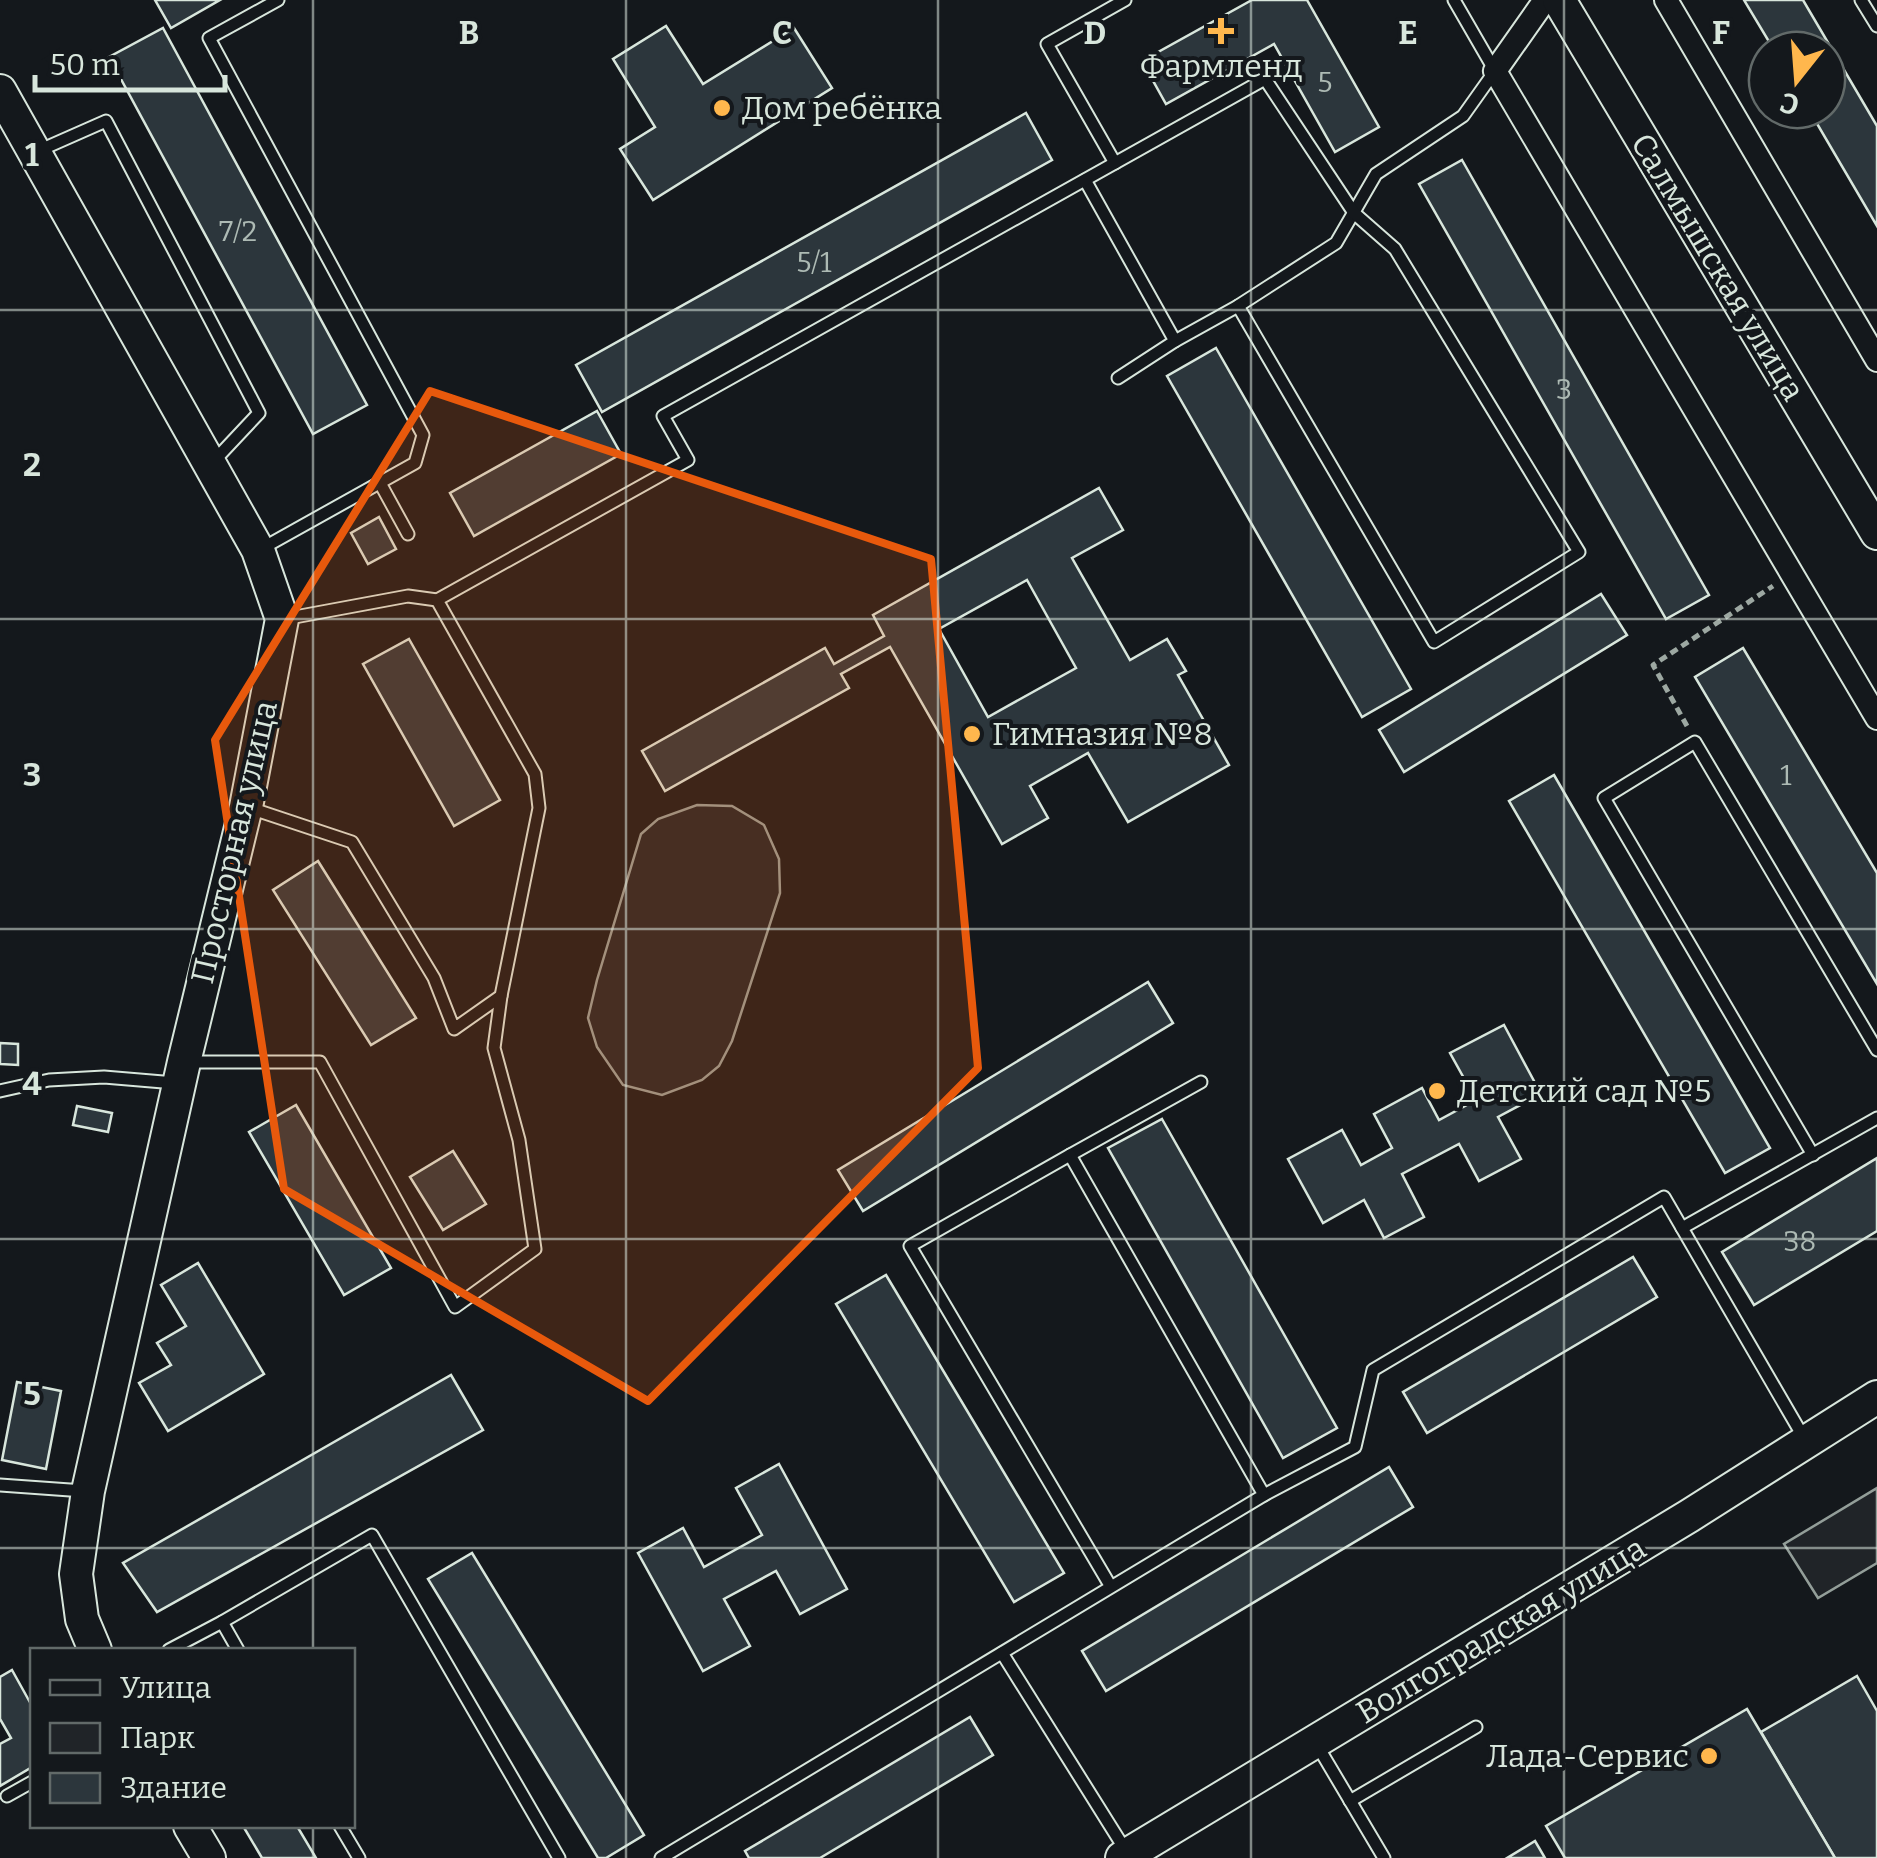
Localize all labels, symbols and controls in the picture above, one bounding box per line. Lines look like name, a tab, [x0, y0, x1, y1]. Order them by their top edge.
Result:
text: B	[459, 14, 479, 52]
text: C	[772, 14, 792, 52]
text: D	[1084, 14, 1106, 52]
text: E	[1398, 14, 1418, 52]
text: F	[1712, 14, 1730, 52]
marker: Фармленд	[1210, 20, 1232, 42]
scale bar	[35, 30, 225, 92]
north arrow	[1747, 30, 1847, 130]
text: 50 m	[50, 47, 120, 83]
place label: Фармленд	[1140, 47, 1302, 85]
house number: 5	[1318, 66, 1332, 99]
text: С	[1777, 85, 1803, 122]
place label: Дом ребёнка	[742, 89, 942, 127]
marker: Дом ребёнка	[711, 97, 733, 119]
street label: Салмышская улица	[1623, 127, 1813, 407]
text: 1	[25, 136, 39, 174]
house number: 7/2	[219, 215, 257, 248]
house number: 5/1	[796, 246, 832, 279]
house number: 3	[1556, 373, 1572, 406]
text: 2	[23, 446, 41, 484]
street label: Просторная улица	[183, 697, 285, 987]
place label: Гимназия №8	[992, 715, 1213, 753]
marker: Гимназия №8	[961, 723, 983, 745]
text: 3	[23, 756, 41, 794]
house number: 1	[1780, 759, 1792, 792]
text: 4	[22, 1065, 42, 1103]
place label: Детский сад №5	[1457, 1072, 1711, 1110]
marker: Детский сад №5	[1426, 1080, 1448, 1102]
house number: 38	[1784, 1225, 1816, 1258]
text: 5	[23, 1375, 41, 1413]
street label: Волгоградская улица	[1350, 1529, 1652, 1731]
legend	[30, 1648, 355, 1828]
text: Улица	[120, 1670, 211, 1706]
text: Парк	[120, 1720, 195, 1756]
place label: Лада-Сервис	[1486, 1737, 1689, 1775]
marker: Лада-Сервис	[1698, 1745, 1720, 1767]
text: Здание	[120, 1770, 227, 1806]

